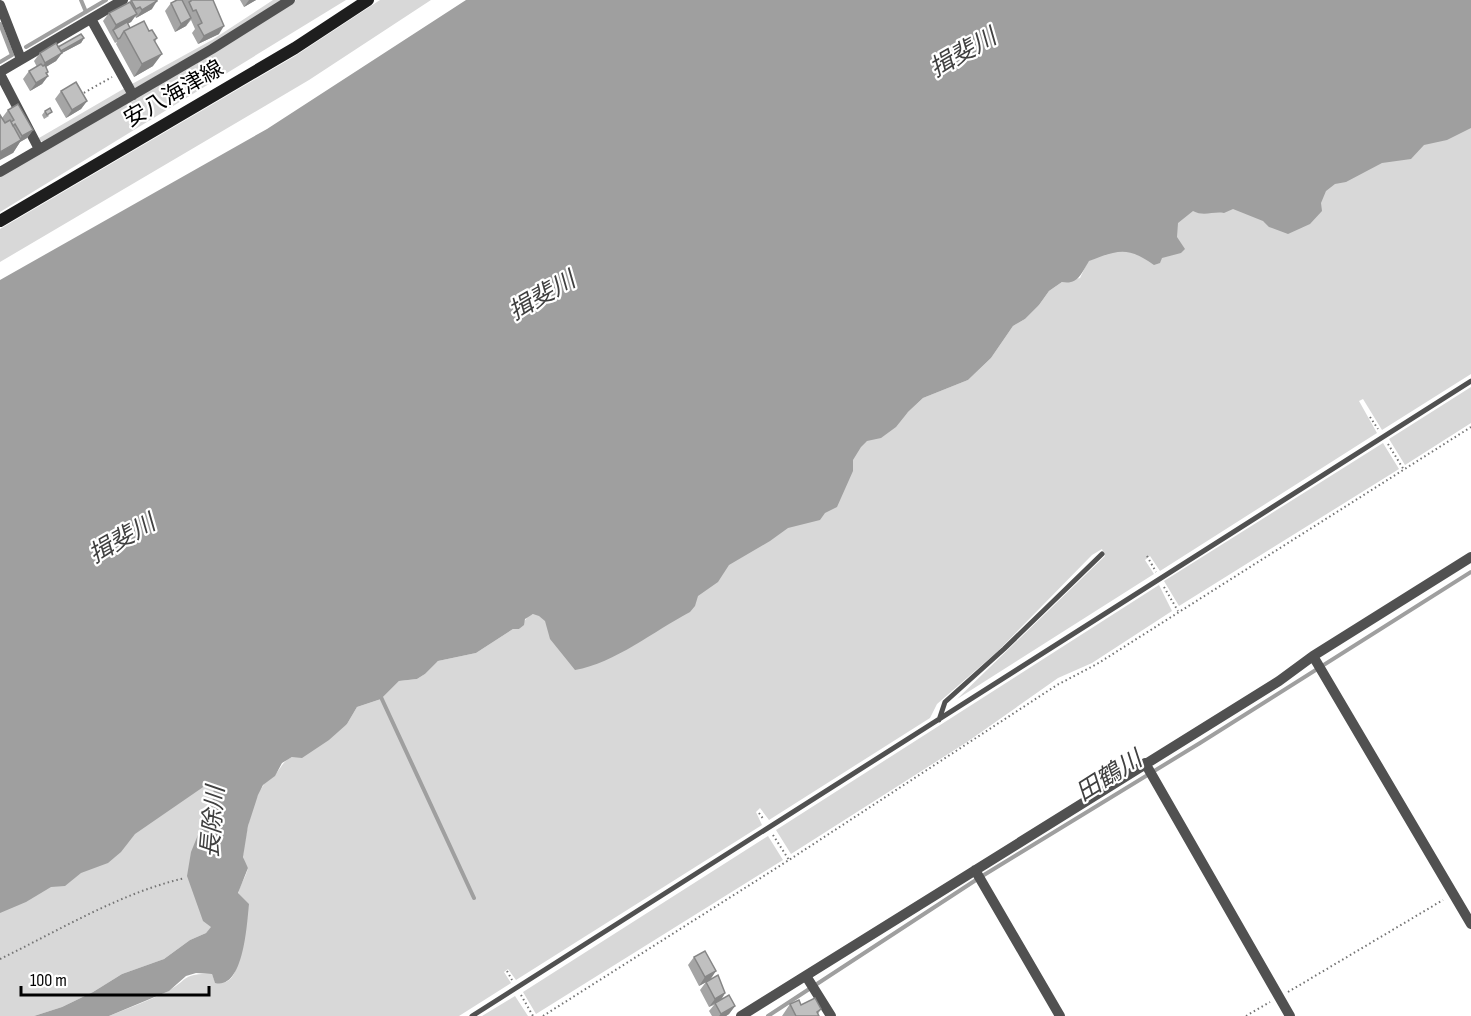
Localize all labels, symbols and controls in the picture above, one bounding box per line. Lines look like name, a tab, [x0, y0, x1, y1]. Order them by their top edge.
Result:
water label: 揖斐川	[925, 21, 1004, 84]
street label: 安八海津線	[120, 55, 228, 133]
water label: 揖斐川	[504, 264, 583, 327]
water label: 揖斐川	[84, 507, 163, 570]
water label: 田鶴川	[1071, 743, 1150, 807]
water label: 長除川	[195, 782, 231, 859]
scale bar	[21, 959, 208, 997]
text: 100 m	[30, 970, 67, 991]

